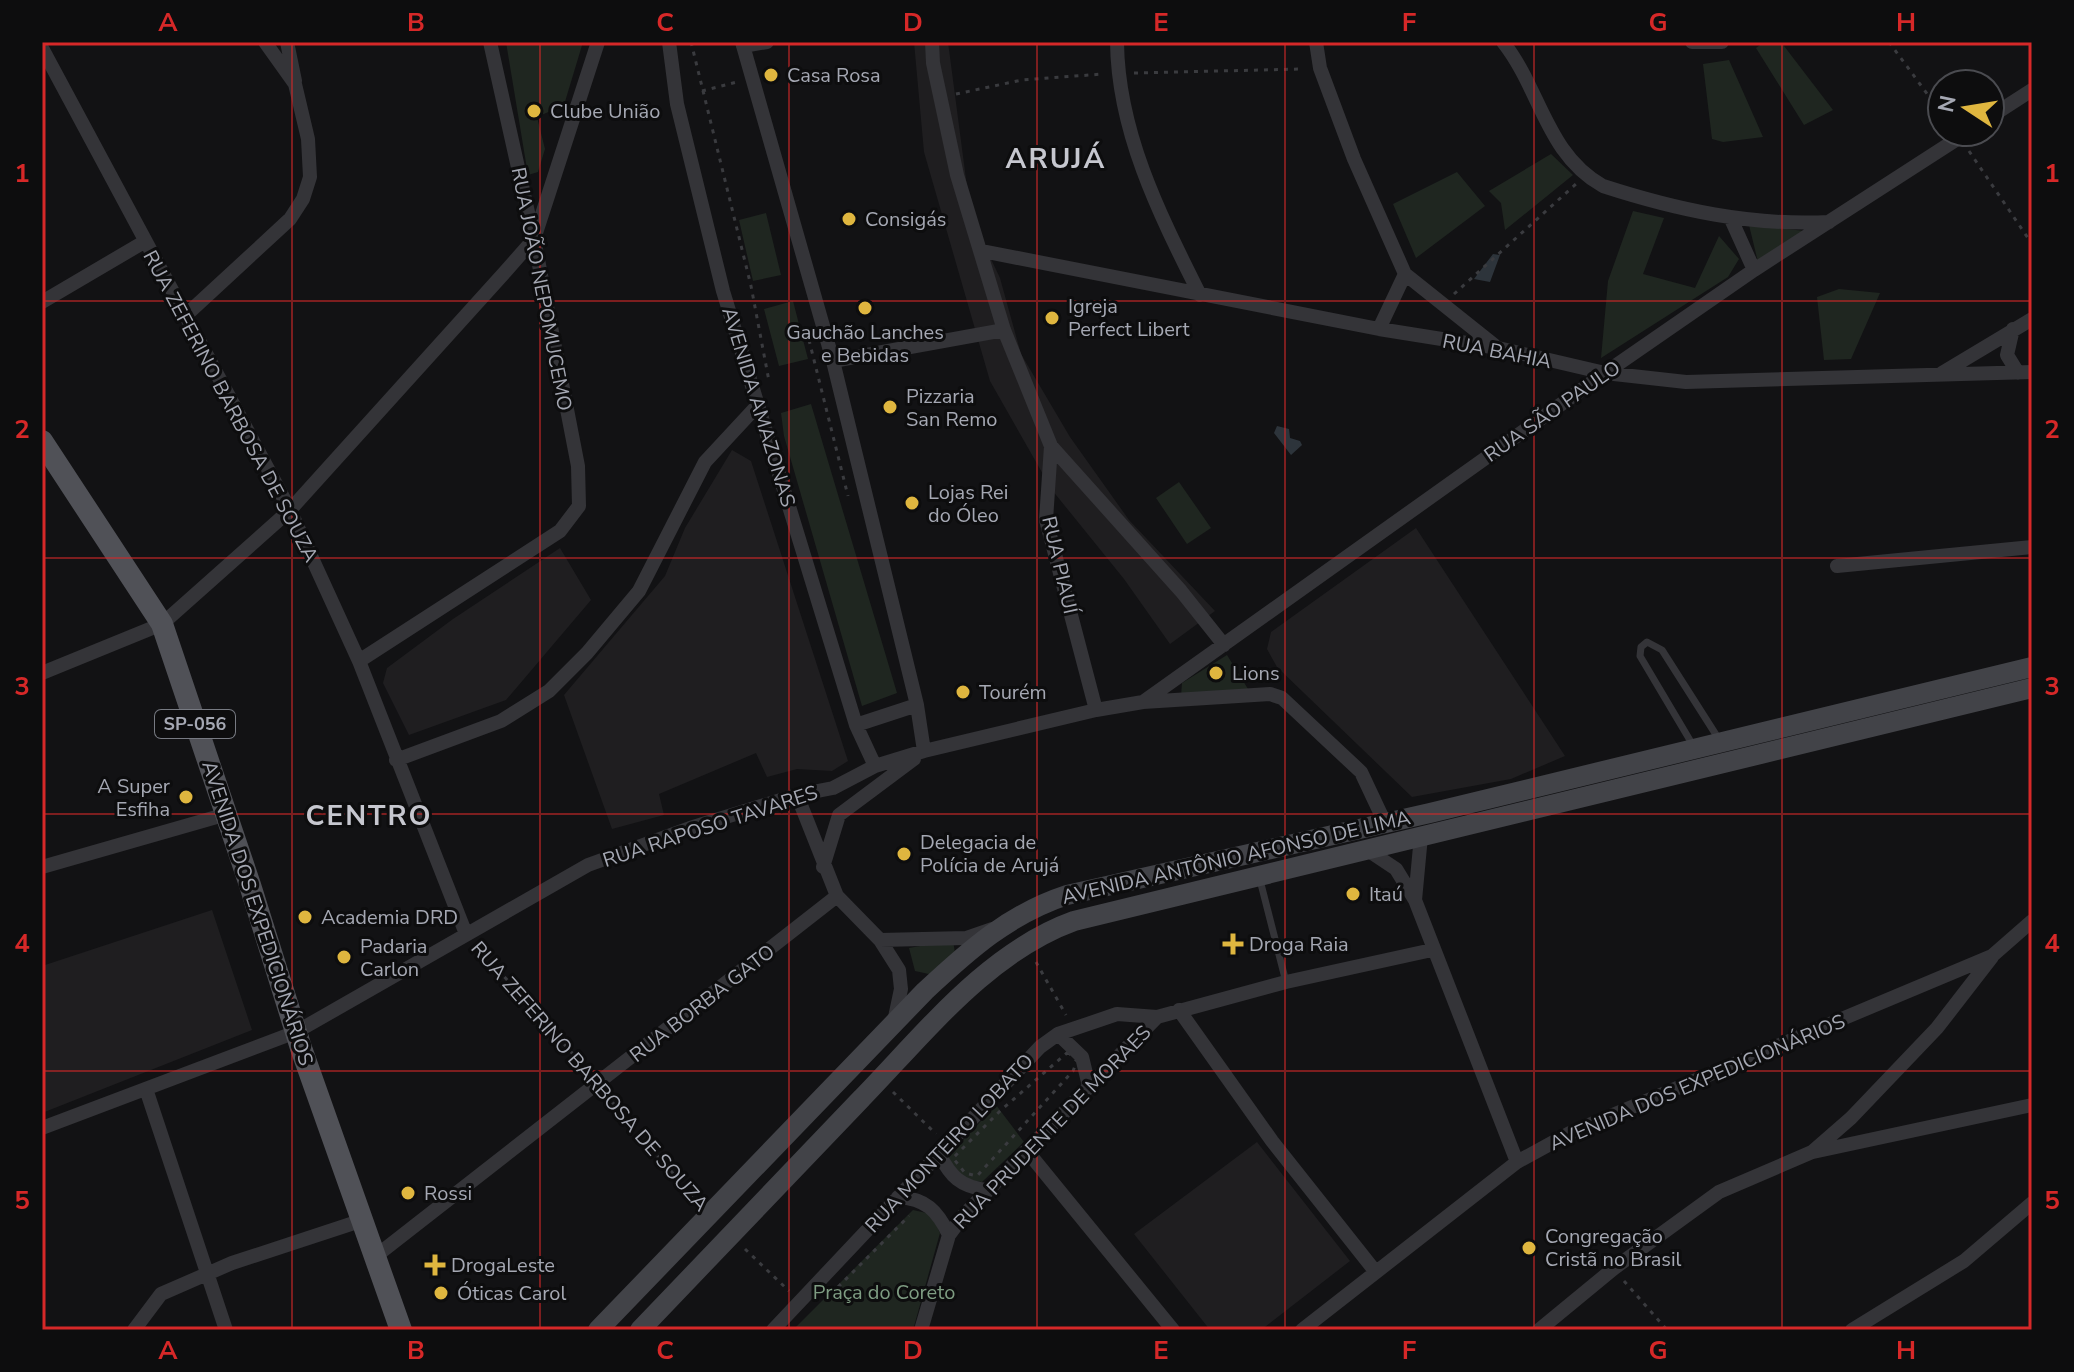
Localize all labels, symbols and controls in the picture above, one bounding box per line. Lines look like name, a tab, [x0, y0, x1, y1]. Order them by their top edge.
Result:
text: A	[158, 5, 178, 40]
text: B	[407, 5, 425, 40]
text: C	[656, 5, 674, 40]
text: D	[903, 5, 923, 40]
text: E	[1153, 5, 1169, 40]
text: F	[1402, 5, 1416, 40]
text: G	[1648, 5, 1668, 40]
text: H	[1896, 5, 1916, 40]
place label: Casa Rosa	[787, 62, 881, 89]
marker: Casa Rosa	[762, 66, 780, 84]
north arrow	[1926, 68, 2006, 148]
text: N	[1931, 93, 1964, 115]
place label: Clube União	[550, 98, 660, 125]
marker: Clube União	[525, 102, 543, 120]
district label: ARUJÁ	[1006, 140, 1106, 178]
text: 1	[14, 156, 30, 191]
text: 1	[2044, 156, 2060, 191]
street label: RUA JOÃO NEPOMUCEMO	[505, 165, 578, 413]
place label: Consigás	[865, 206, 946, 233]
marker: Consigás	[840, 210, 858, 228]
street label: RUA ZEFERINO BARBOSA DE SOUZA	[137, 246, 325, 567]
place label: Igreja Perfect Libert	[1068, 293, 1190, 343]
marker: Gauchão Lanches e Bebidas	[856, 299, 874, 317]
street label: AVENIDA AMAZONAS	[715, 304, 802, 510]
marker: Igreja Perfect Libert	[1043, 309, 1061, 327]
place label: Gauchão Lanches e Bebidas	[786, 319, 944, 369]
street label: RUA BAHIA	[1440, 328, 1554, 375]
street label: RUA SÃO PAULO	[1479, 354, 1626, 468]
place label: Pizzaria San Remo	[906, 383, 997, 433]
marker: Pizzaria San Remo	[881, 398, 899, 416]
text: 2	[14, 412, 30, 447]
text: 2	[2044, 412, 2060, 447]
place label: Lojas Rei do Óleo	[928, 479, 1008, 529]
marker: Lojas Rei do Óleo	[903, 494, 921, 512]
street label: RUA PIAUÍ	[1035, 514, 1084, 618]
place label: Lions	[1232, 660, 1280, 687]
marker: Lions	[1207, 664, 1225, 682]
text: 3	[14, 669, 30, 704]
text: 3	[2044, 669, 2060, 704]
place label: Tourém	[979, 679, 1047, 706]
marker: Tourém	[954, 683, 972, 701]
road number: SP-056	[155, 710, 235, 738]
street label: AVENIDA DOS EXPEDICIONÁRIOS	[195, 757, 320, 1069]
place label: A Super Esfiha	[97, 773, 170, 823]
street label: RUA RAPOSO TAVARES	[599, 779, 821, 874]
marker: A Super Esfiha	[177, 788, 195, 806]
district label: CENTRO	[305, 797, 433, 835]
street label: AVENIDA ANTÔNIO AFONSO DE LIMA	[1059, 804, 1413, 911]
place label: Delegacia de Polícia de Arujá	[920, 829, 1059, 879]
marker: Delegacia de Polícia de Arujá	[895, 845, 913, 863]
place label: Itaú	[1369, 881, 1403, 908]
marker: Itaú	[1344, 885, 1362, 903]
place label: Academia DRD	[321, 904, 458, 931]
marker: Academia DRD	[296, 908, 314, 926]
text: 4	[14, 926, 30, 961]
text: 4	[2044, 926, 2060, 961]
place label: Droga Raia	[1249, 931, 1349, 958]
place label: Padaria Carlon	[360, 933, 427, 983]
marker: Droga Raia	[1224, 935, 1242, 953]
street label: RUA ZEFERINO BARBOSA DE SOUZA	[465, 936, 715, 1217]
street label: RUA BORBA GATO	[624, 938, 780, 1069]
marker: Padaria Carlon	[335, 948, 353, 966]
street label: AVENIDA DOS EXPEDICIONÁRIOS	[1545, 1008, 1849, 1157]
street label: RUA PRUDENTE DE MORAES	[948, 1019, 1157, 1235]
street label: RUA MONTEIRO LOBATO	[859, 1048, 1040, 1239]
place label: Rossi	[424, 1180, 472, 1207]
text: 5	[14, 1183, 30, 1218]
text: 5	[2044, 1183, 2060, 1218]
marker: Rossi	[399, 1184, 417, 1202]
place label: Congregação Cristã no Brasil	[1545, 1223, 1682, 1273]
marker: Congregação Cristã no Brasil	[1520, 1239, 1538, 1257]
place label: DrogaLeste	[451, 1252, 555, 1279]
marker: DrogaLeste	[426, 1256, 444, 1274]
park label: Praça do Coreto	[813, 1279, 955, 1306]
place label: Óticas Carol	[457, 1280, 566, 1307]
marker: Óticas Carol	[432, 1284, 450, 1302]
text: A	[158, 1333, 178, 1368]
text: B	[407, 1333, 425, 1368]
text: C	[656, 1333, 674, 1368]
text: D	[903, 1333, 923, 1368]
text: E	[1153, 1333, 1169, 1368]
text: F	[1402, 1333, 1416, 1368]
text: G	[1648, 1333, 1668, 1368]
text: H	[1896, 1333, 1916, 1368]

